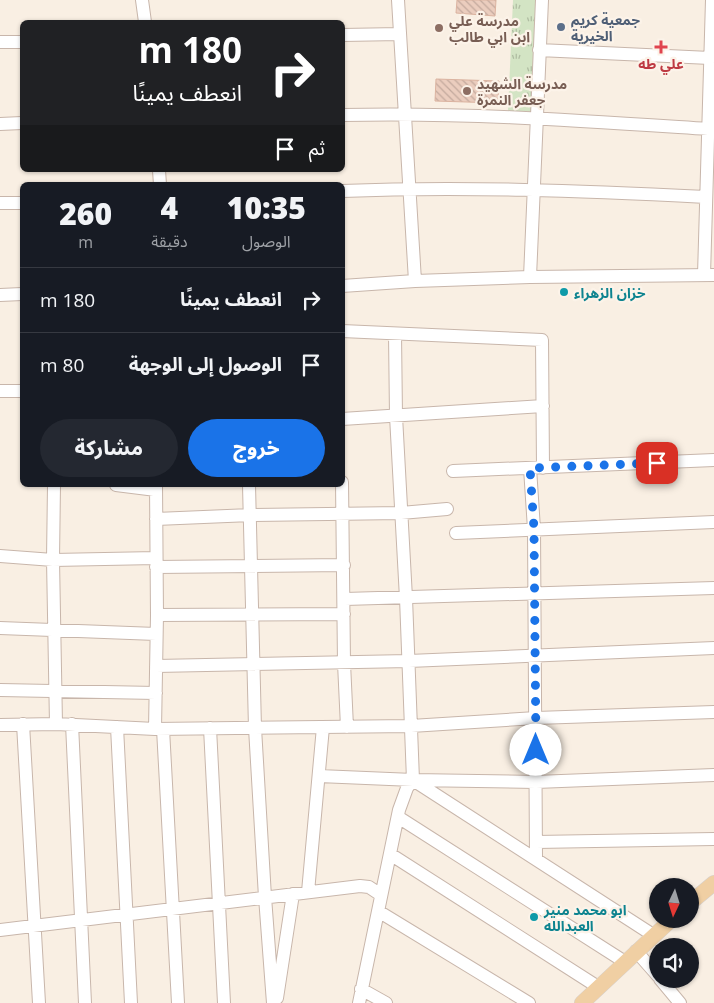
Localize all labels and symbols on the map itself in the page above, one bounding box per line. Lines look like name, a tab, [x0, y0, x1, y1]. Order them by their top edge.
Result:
place label: جمعية كريم الخيرية	[571, 10, 640, 45]
place label: مدرسة علي ابن ابي طالب	[449, 11, 530, 48]
marker: جمعية كريم الخيرية	[555, 21, 567, 33]
marker: مدرسة علي ابن ابي طالب	[433, 22, 445, 34]
marker: علي طه	[655, 41, 667, 53]
place label: علي طه	[638, 54, 684, 75]
place label: مدرسة الشهيد جعفر النمرة	[477, 74, 567, 109]
marker: مدرسة الشهيد جعفر النمرة	[461, 85, 473, 97]
place label: خزان الزهراء	[574, 283, 646, 302]
marker: خزان الزهراء	[558, 286, 570, 298]
pin	[636, 442, 678, 484]
position arrow	[509, 723, 561, 775]
north arrow	[649, 878, 699, 928]
place label: ابو محمد منير العبدالله	[543, 900, 627, 935]
marker: ابو محمد منير العبدالله	[528, 911, 540, 923]

